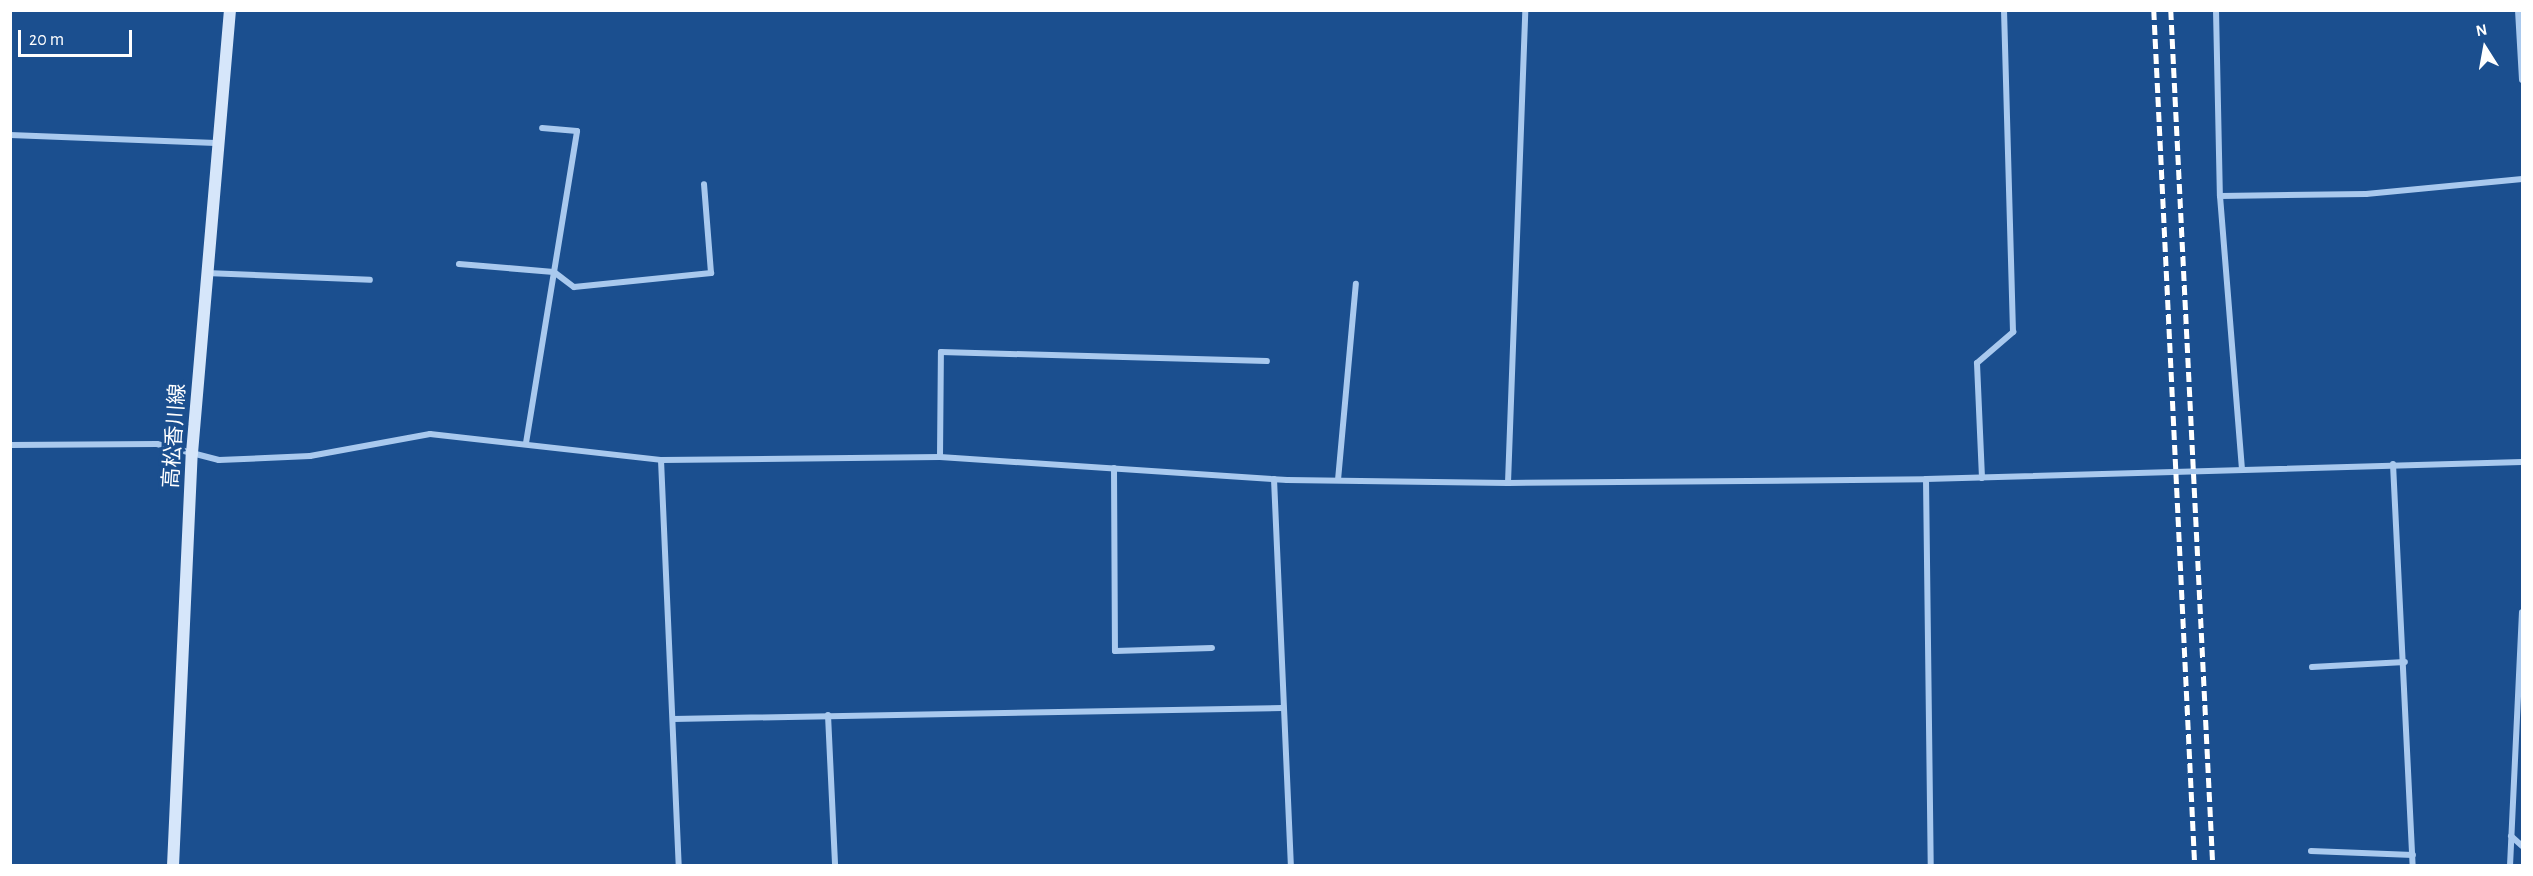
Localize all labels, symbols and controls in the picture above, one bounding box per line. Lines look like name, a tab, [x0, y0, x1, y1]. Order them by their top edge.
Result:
scale bar	[21, 18, 135, 56]
north arrow	[2455, 18, 2515, 78]
text: N	[2475, 21, 2489, 39]
text: 20 m	[29, 31, 64, 49]
street label: 高松香川線	[159, 383, 191, 489]

